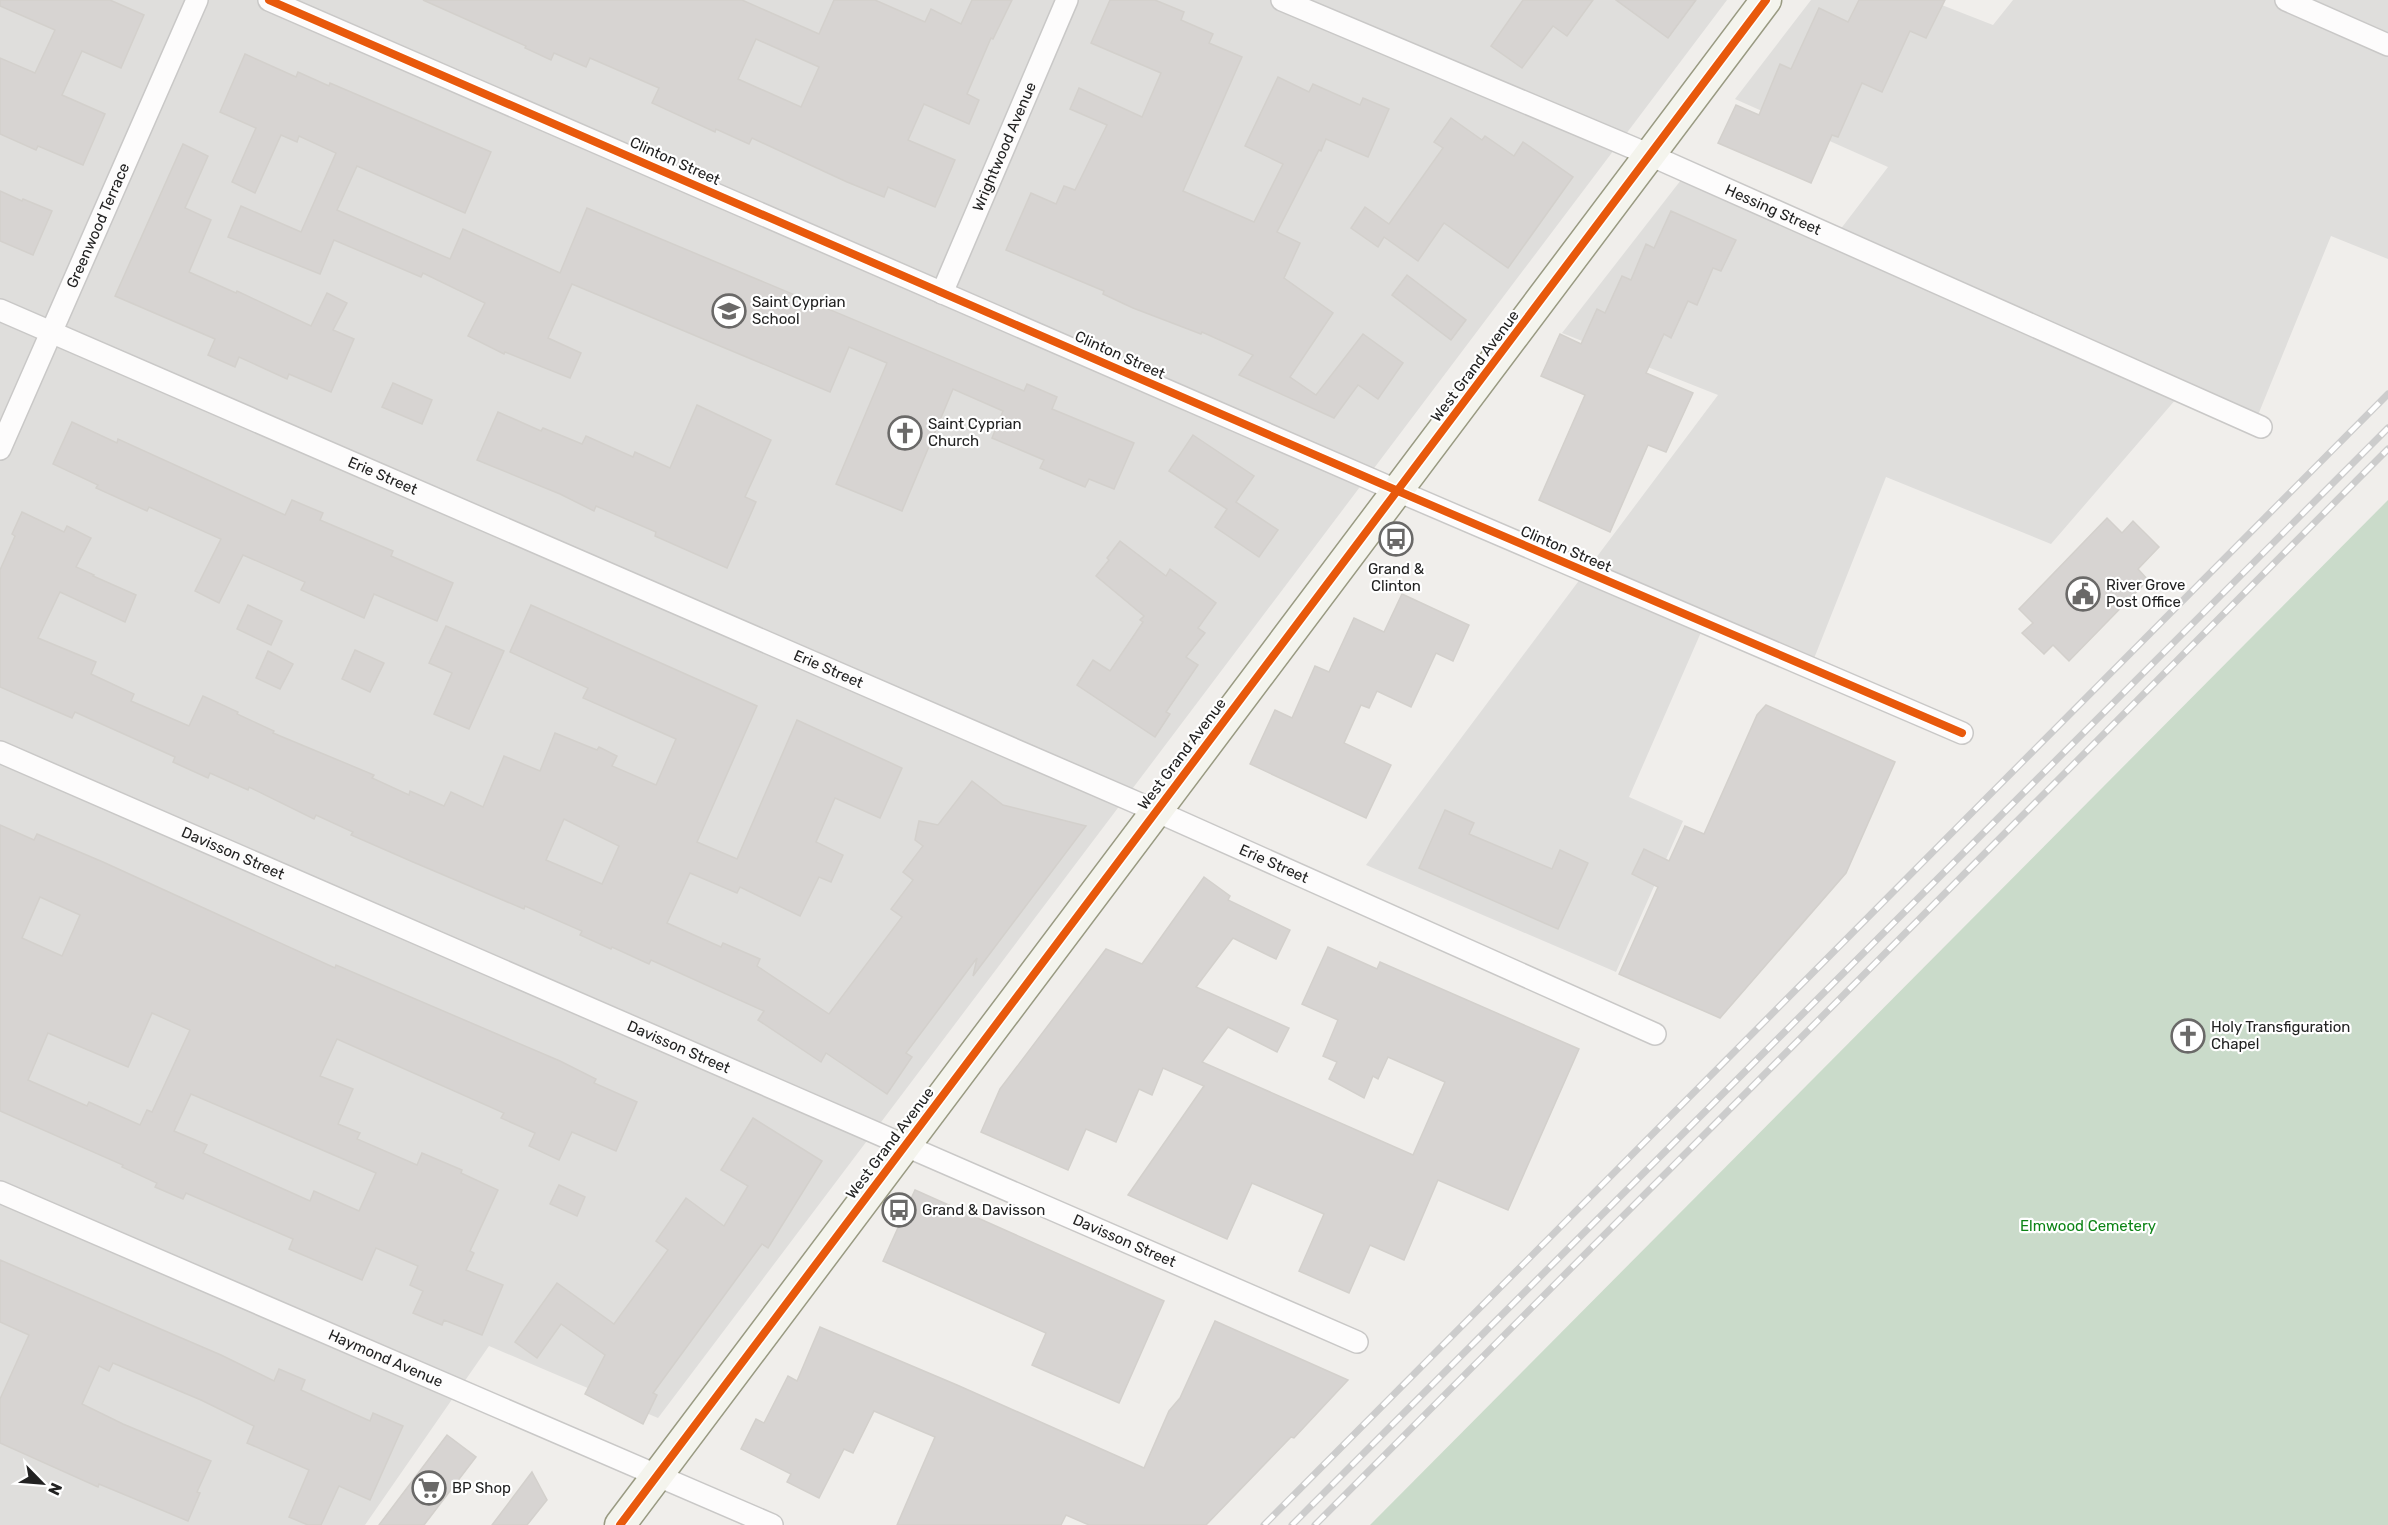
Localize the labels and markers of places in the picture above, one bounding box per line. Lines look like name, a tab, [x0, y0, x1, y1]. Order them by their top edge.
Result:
school or university icon: Saint Cyprian School	[711, 293, 747, 329]
place label: Saint Cyprian School	[752, 293, 846, 328]
church icon: Saint Cyprian Church	[887, 415, 923, 451]
place label: Saint Cyprian Church	[928, 415, 1022, 450]
bus stop icon: Grand & Clinton	[1378, 521, 1414, 557]
place label: Grand & Clinton	[1368, 560, 1425, 595]
public building icon: River Grove Post Office	[2065, 576, 2101, 612]
place label: River Grove Post Office	[2106, 576, 2185, 611]
church icon: Holy Transfiguration Chapel	[2170, 1018, 2206, 1054]
place label: Holy Transfiguration Chapel	[2211, 1018, 2350, 1053]
bus stop icon: Grand & Davisson	[881, 1192, 917, 1228]
place label: Grand & Davisson	[922, 1201, 1045, 1219]
supermarket icon: BP Shop	[411, 1470, 447, 1506]
place label: BP Shop	[452, 1479, 511, 1497]

